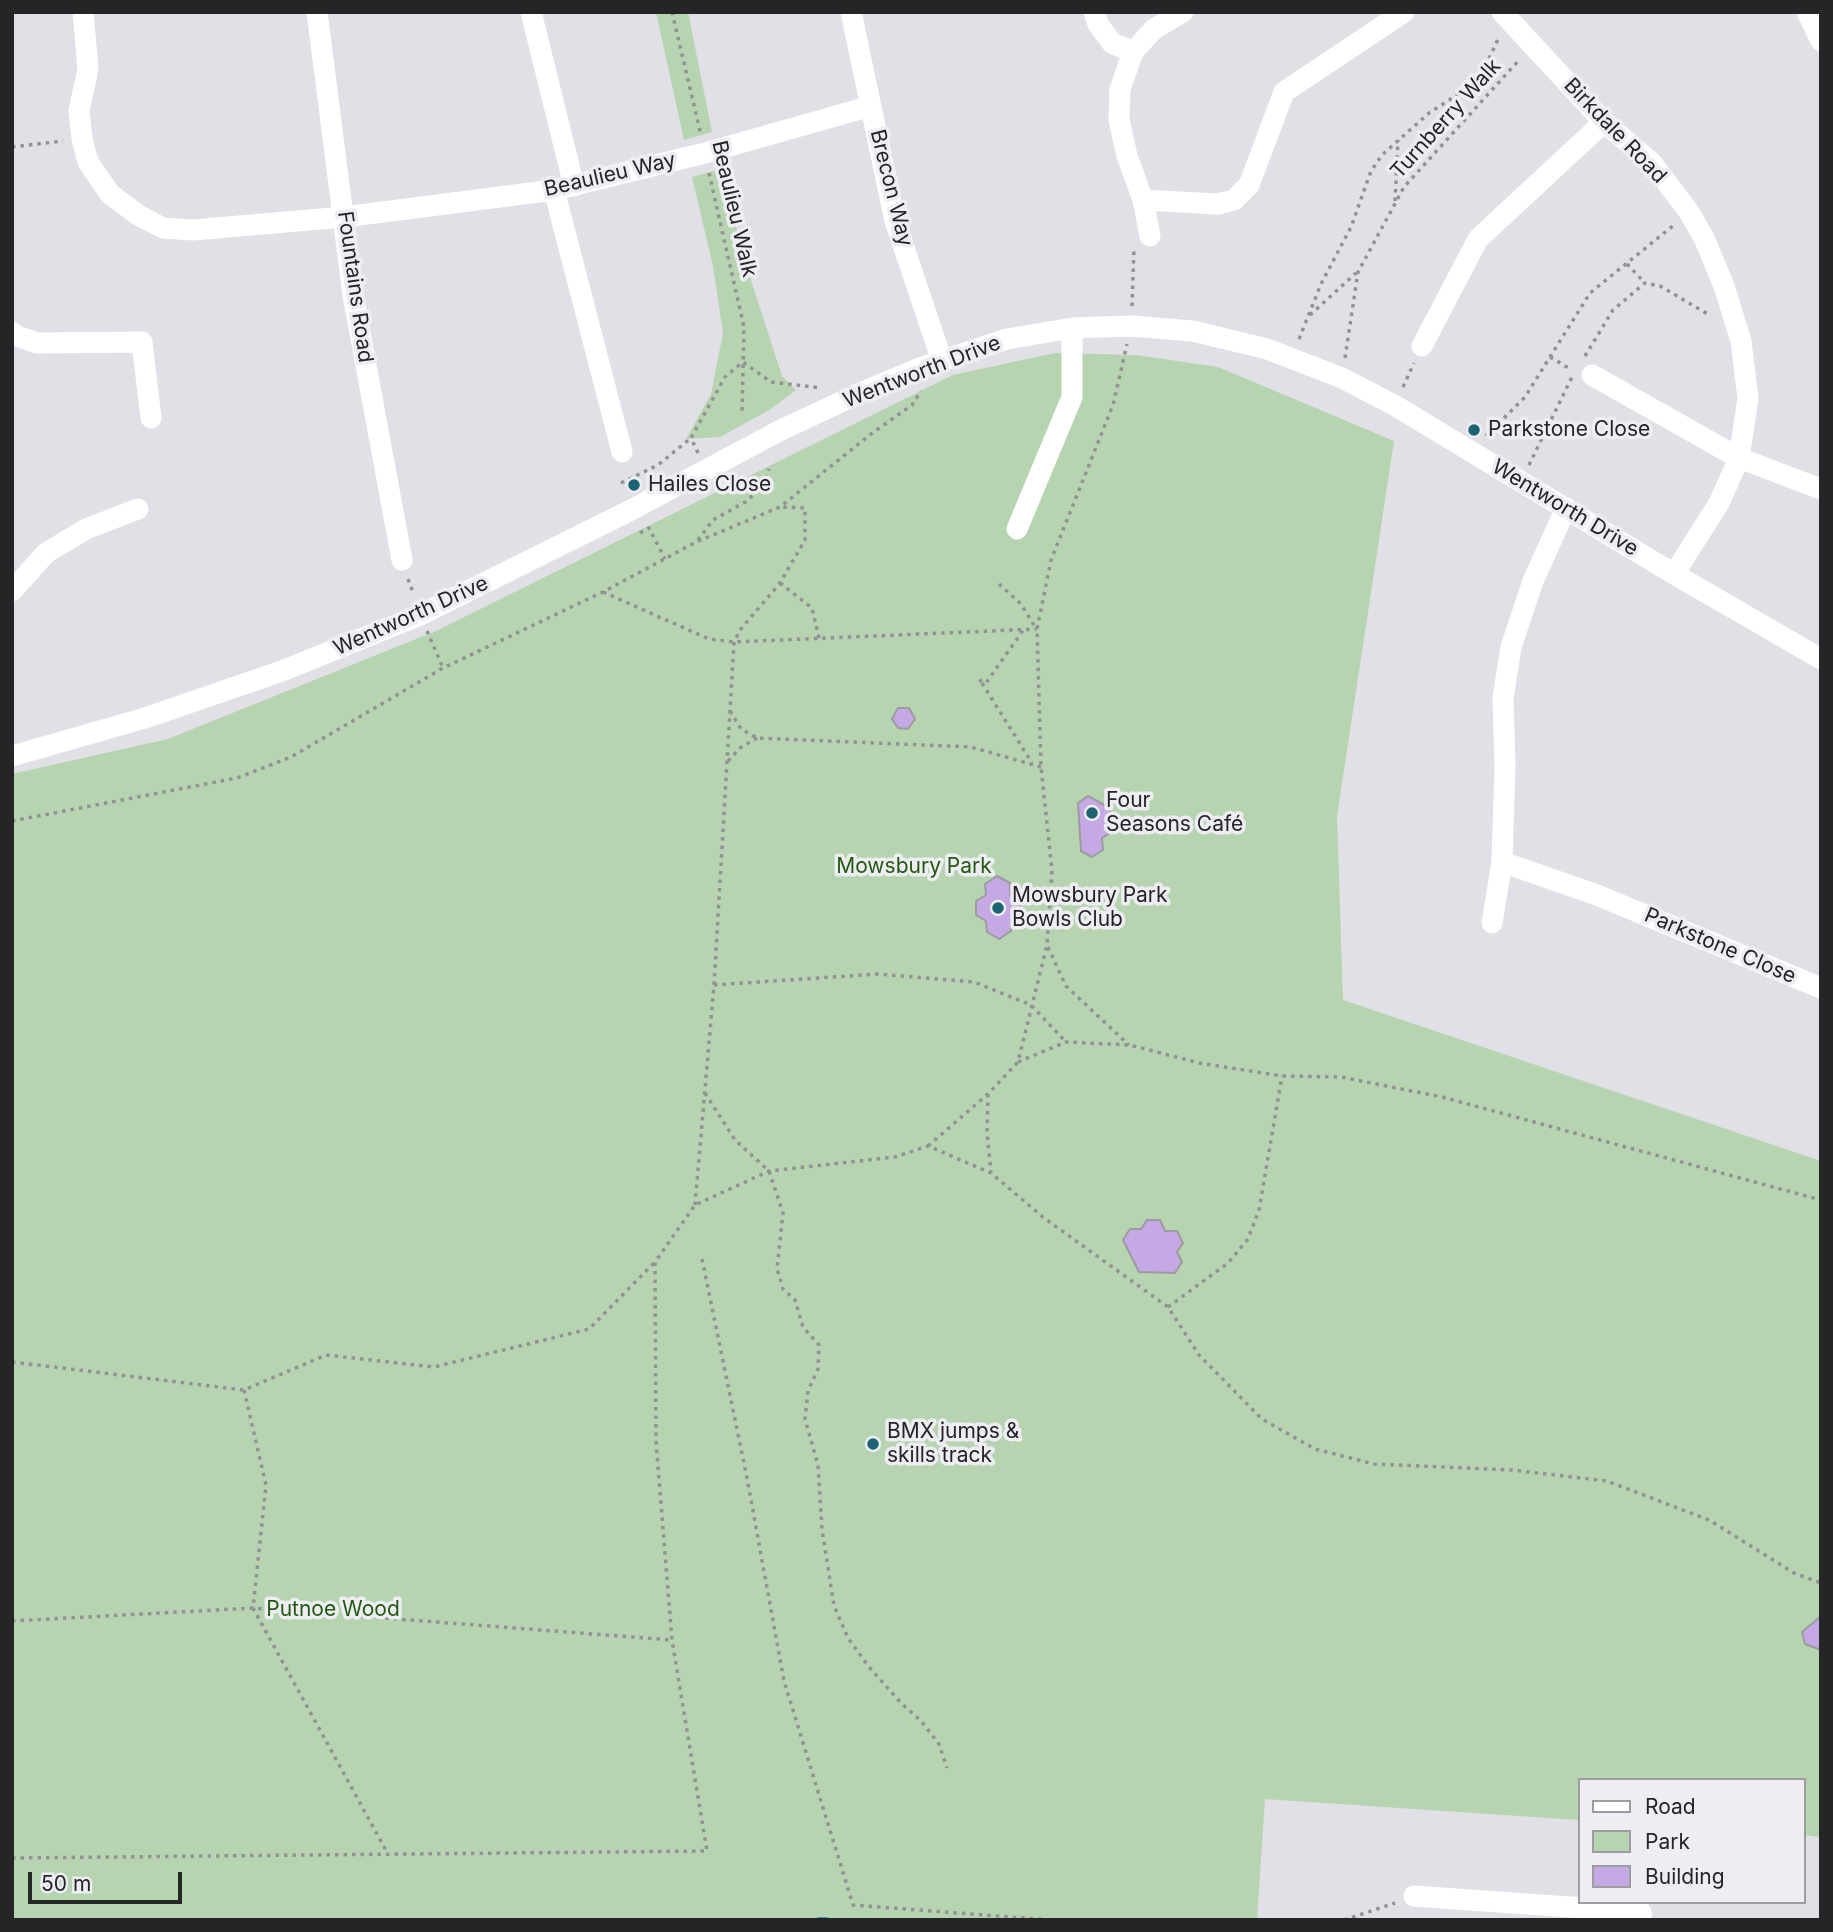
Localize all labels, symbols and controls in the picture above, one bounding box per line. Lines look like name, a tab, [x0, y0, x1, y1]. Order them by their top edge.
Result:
street label: Turnberry Walk	[1386, 54, 1506, 184]
street label: Birkdale Road	[1558, 73, 1672, 189]
street label: Brecon Way	[864, 127, 918, 249]
street label: Beaulieu Walk	[706, 138, 762, 280]
street label: Beaulieu Way	[542, 148, 678, 202]
street label: Fountains Road	[332, 210, 378, 364]
street label: Wentworth Drive	[840, 330, 1004, 414]
place label: Parkstone Close	[1488, 417, 1650, 443]
marker: Parkstone Close	[1466, 422, 1482, 438]
street label: Wentworth Drive	[1487, 454, 1643, 562]
place label: Hailes Close	[648, 472, 771, 498]
marker: Hailes Close	[626, 477, 642, 493]
street label: Wentworth Drive	[330, 571, 492, 661]
place label: Four Seasons Café	[1106, 788, 1243, 838]
marker: Four Seasons Café	[1084, 805, 1100, 821]
park label: Mowsbury Park	[836, 854, 992, 880]
place label: Mowsbury Park Bowls Club	[1012, 883, 1168, 933]
marker: Mowsbury Park Bowls Club	[990, 900, 1006, 916]
street label: Parkstone Close	[1640, 903, 1800, 989]
place label: BMX jumps & skills track	[887, 1419, 1019, 1469]
marker: BMX jumps & skills track	[865, 1436, 881, 1452]
park label: Putnoe Wood	[266, 1597, 400, 1623]
legend	[1577, 1778, 1805, 1904]
text: Road	[1645, 1794, 1696, 1819]
text: Park	[1645, 1829, 1690, 1854]
scale bar	[32, 1858, 186, 1902]
text: Building	[1645, 1864, 1725, 1889]
text: 50 m	[41, 1871, 91, 1896]

